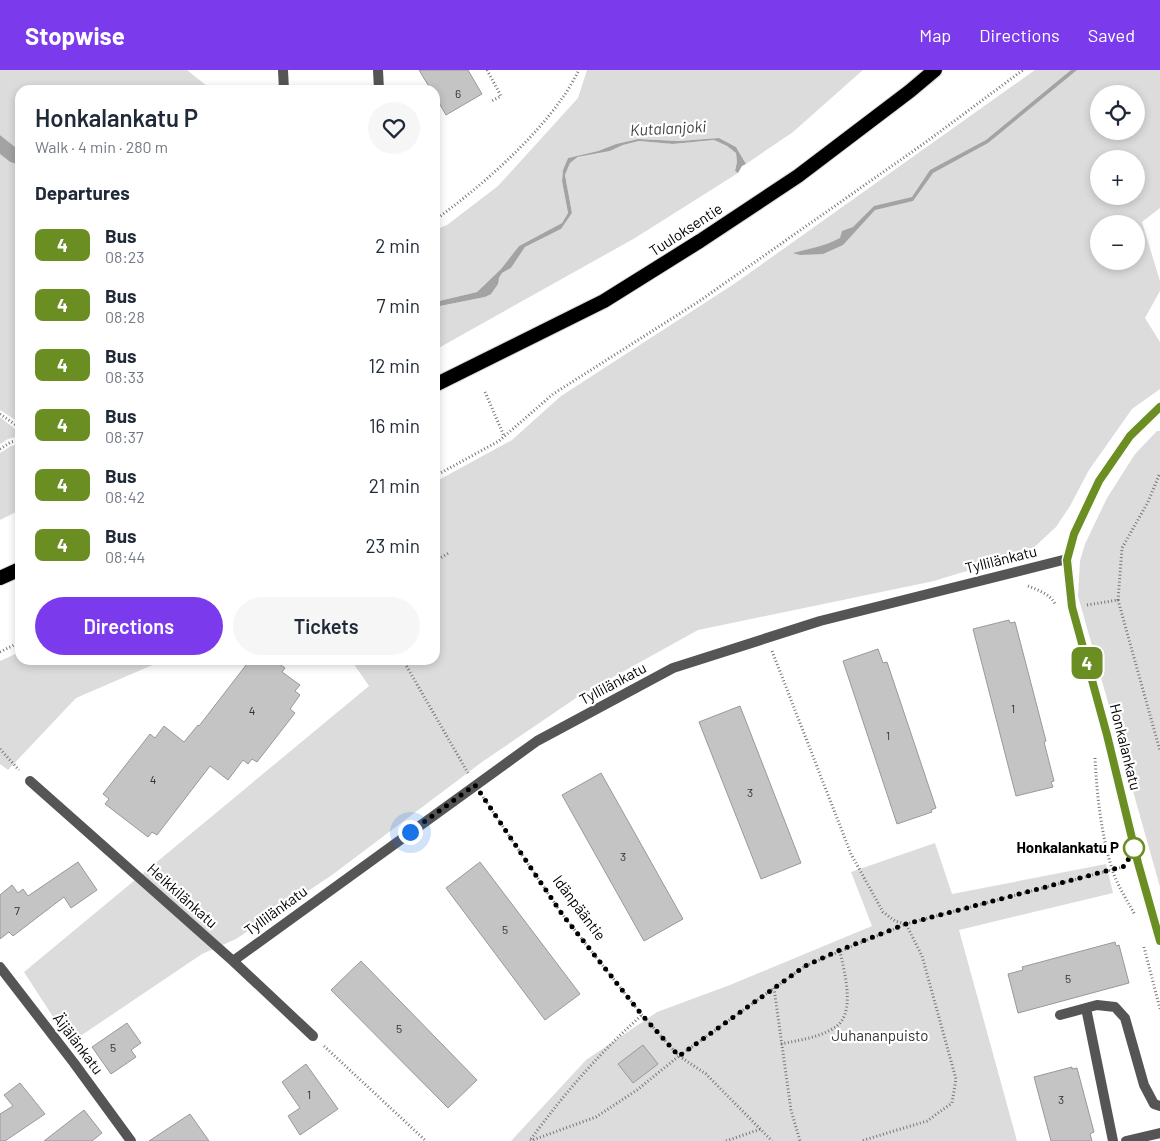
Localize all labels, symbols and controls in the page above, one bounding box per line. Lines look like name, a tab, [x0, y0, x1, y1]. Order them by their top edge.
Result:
text: Stopwise	[25, 21, 125, 50]
text: Map	[919, 24, 951, 46]
text: Directions	[979, 24, 1060, 46]
text: Saved	[1088, 24, 1135, 46]
map controls	[1090, 85, 1145, 270]
button: locate	[1090, 85, 1145, 140]
house number: 6	[455, 86, 461, 100]
button: heart	[368, 102, 420, 154]
text: Honkalankatu P	[35, 103, 198, 132]
water label: Kutalanjoki	[629, 116, 707, 139]
text: Walk · 4 min · 280 m	[35, 137, 168, 156]
button: +	[1090, 150, 1145, 205]
text: Departures	[35, 181, 130, 204]
street label: Tuuloksentie	[645, 199, 725, 259]
button: −	[1090, 215, 1145, 270]
text: Bus	[105, 224, 137, 247]
text: 4	[57, 234, 68, 256]
text: 2 min	[375, 234, 420, 257]
text: 08:23	[105, 247, 145, 266]
text: Bus	[105, 284, 137, 307]
text: 4	[57, 294, 68, 316]
text: 7 min	[376, 294, 420, 317]
text: 08:28	[105, 307, 145, 326]
text: Bus	[105, 344, 137, 367]
text: 4	[57, 354, 68, 376]
text: 12 min	[369, 354, 420, 377]
text: 08:33	[105, 367, 144, 386]
text: Bus	[105, 404, 137, 427]
text: 4	[57, 414, 68, 436]
text: 16 min	[369, 414, 420, 437]
text: 08:37	[105, 427, 144, 446]
text: Bus	[105, 464, 137, 487]
text: 4	[57, 474, 68, 496]
text: 21 min	[369, 474, 420, 497]
text: 08:42	[105, 487, 145, 506]
text: Bus	[105, 524, 137, 547]
text: 4	[57, 534, 68, 556]
text: 23 min	[366, 534, 420, 557]
street label: Tyllilänkatu	[963, 541, 1039, 577]
text: 08:44	[105, 547, 145, 566]
button: Directions	[35, 597, 223, 655]
button: Tickets	[233, 597, 420, 655]
line badge: 4	[1071, 647, 1103, 679]
text: 4	[1082, 652, 1092, 674]
street label: Tyllilänkatu	[576, 658, 649, 708]
house number: 1	[1011, 701, 1015, 715]
street label: Honkalankatu	[1106, 702, 1145, 792]
house number: 4	[249, 703, 255, 717]
house number: 1	[886, 728, 890, 742]
house number: 4	[150, 772, 156, 786]
house number: 3	[747, 785, 753, 799]
your location	[398, 820, 423, 845]
marker: Honkalankatu P	[1123, 837, 1145, 859]
place label: Honkalankatu P	[1016, 838, 1119, 856]
house number: 3	[620, 849, 626, 863]
street label: Heikkilänkatu	[144, 859, 221, 931]
street label: Idänpääntie	[550, 871, 610, 943]
street label: Tyllilänkatu	[240, 881, 310, 939]
house number: 7	[14, 903, 20, 917]
house number: 5	[502, 922, 508, 936]
house number: 5	[1065, 971, 1071, 985]
street label: Äijälänkatu	[50, 1009, 108, 1078]
house number: 5	[396, 1021, 402, 1035]
park label: Juhananpuisto	[831, 1026, 929, 1044]
house number: 5	[110, 1040, 116, 1054]
house number: 1	[307, 1087, 311, 1101]
house number: 3	[1058, 1092, 1064, 1106]

